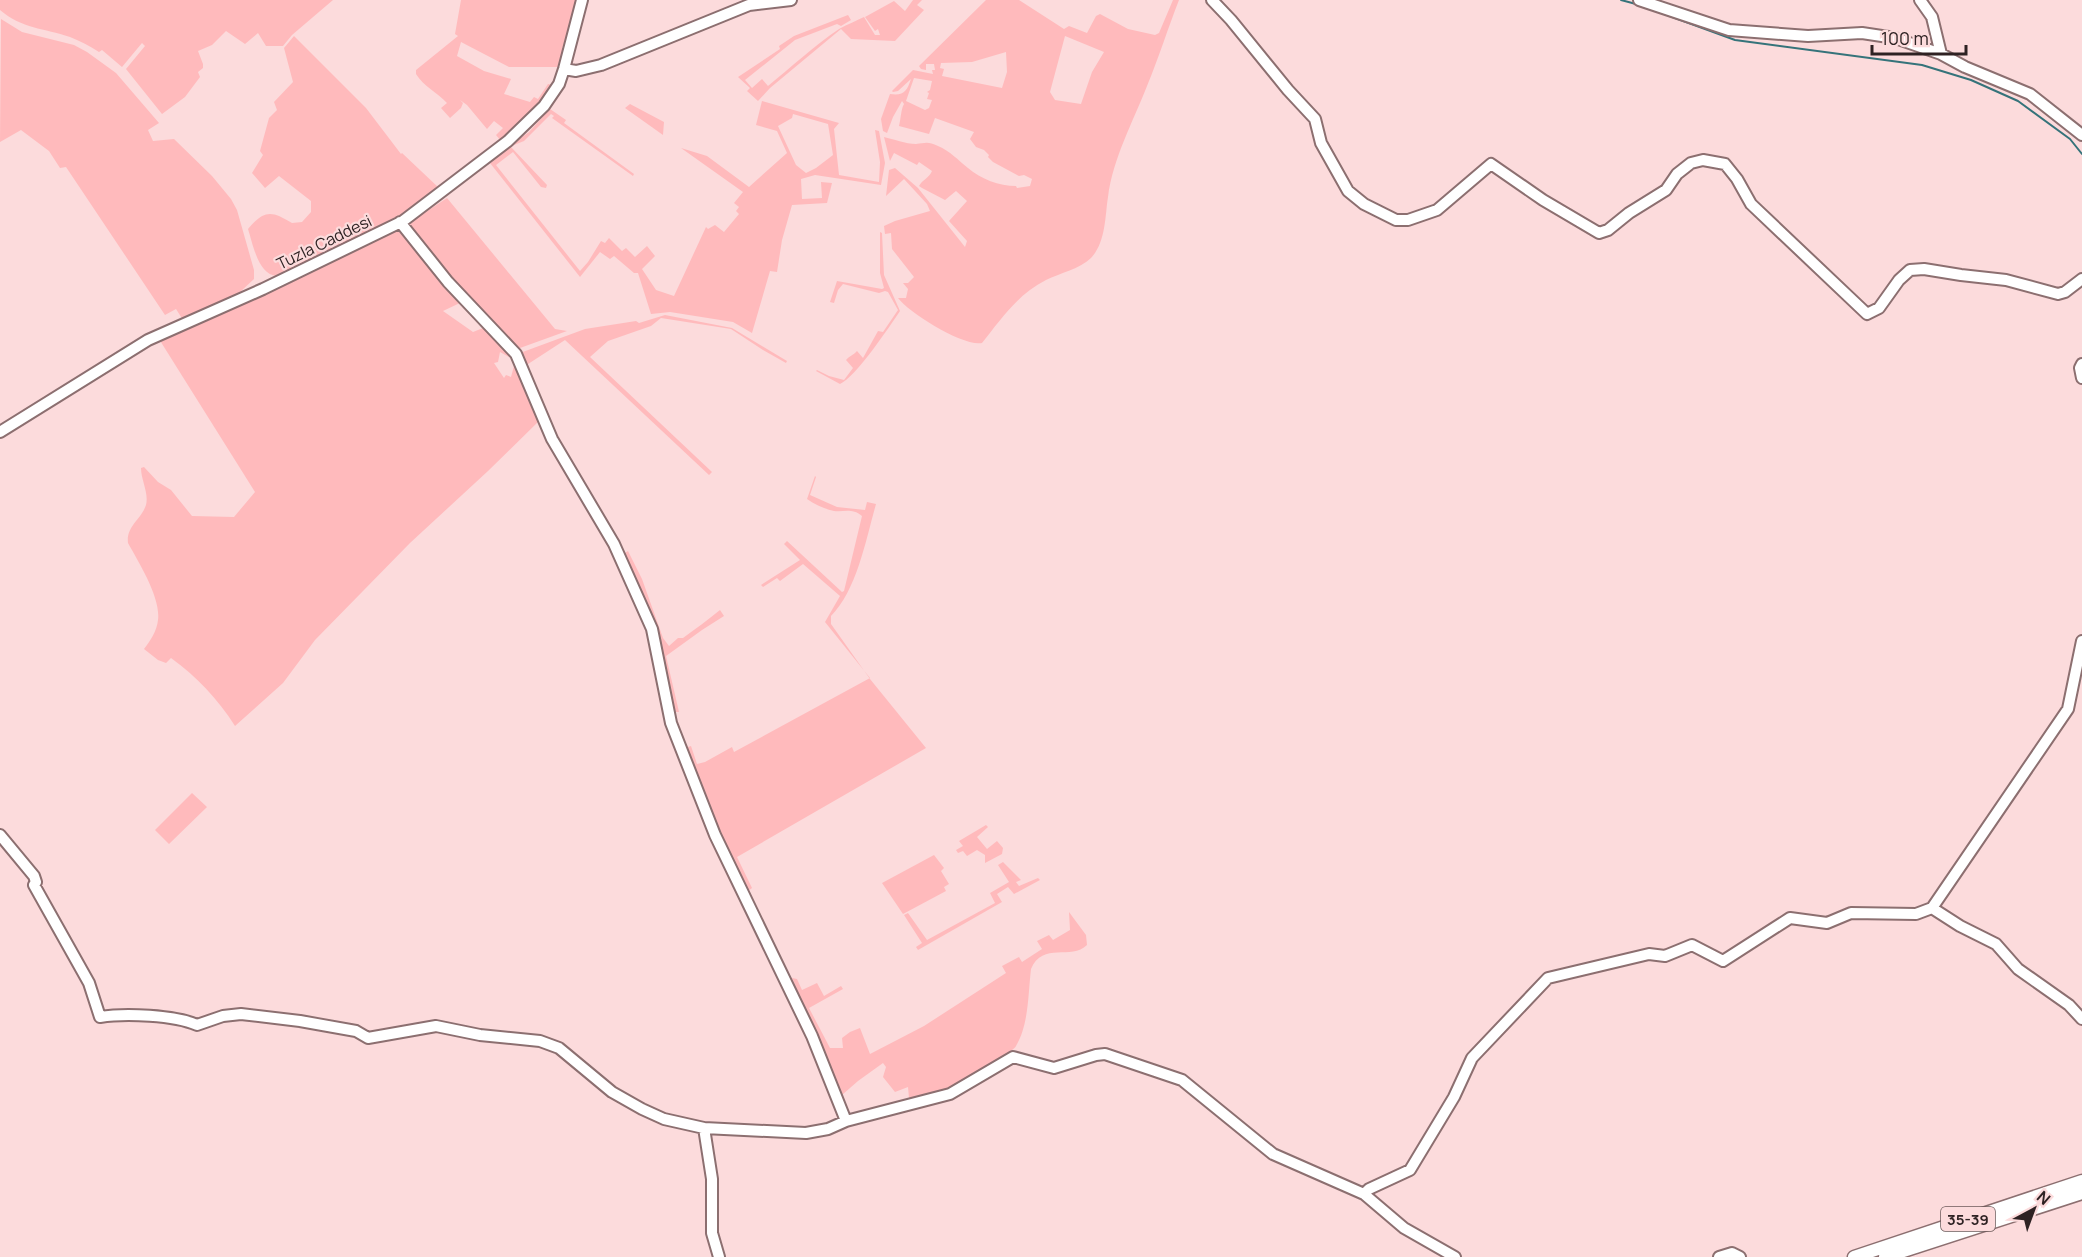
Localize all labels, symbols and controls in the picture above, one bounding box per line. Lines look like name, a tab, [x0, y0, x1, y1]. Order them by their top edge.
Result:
scale bar	[1872, 18, 1966, 56]
text: 100 m	[1881, 26, 1929, 50]
street label: Tuzla Caddesi	[273, 209, 375, 275]
north arrow	[2004, 1179, 2064, 1239]
text: N	[2032, 1186, 2055, 1210]
road number: 35-39	[1941, 1207, 1995, 1231]

